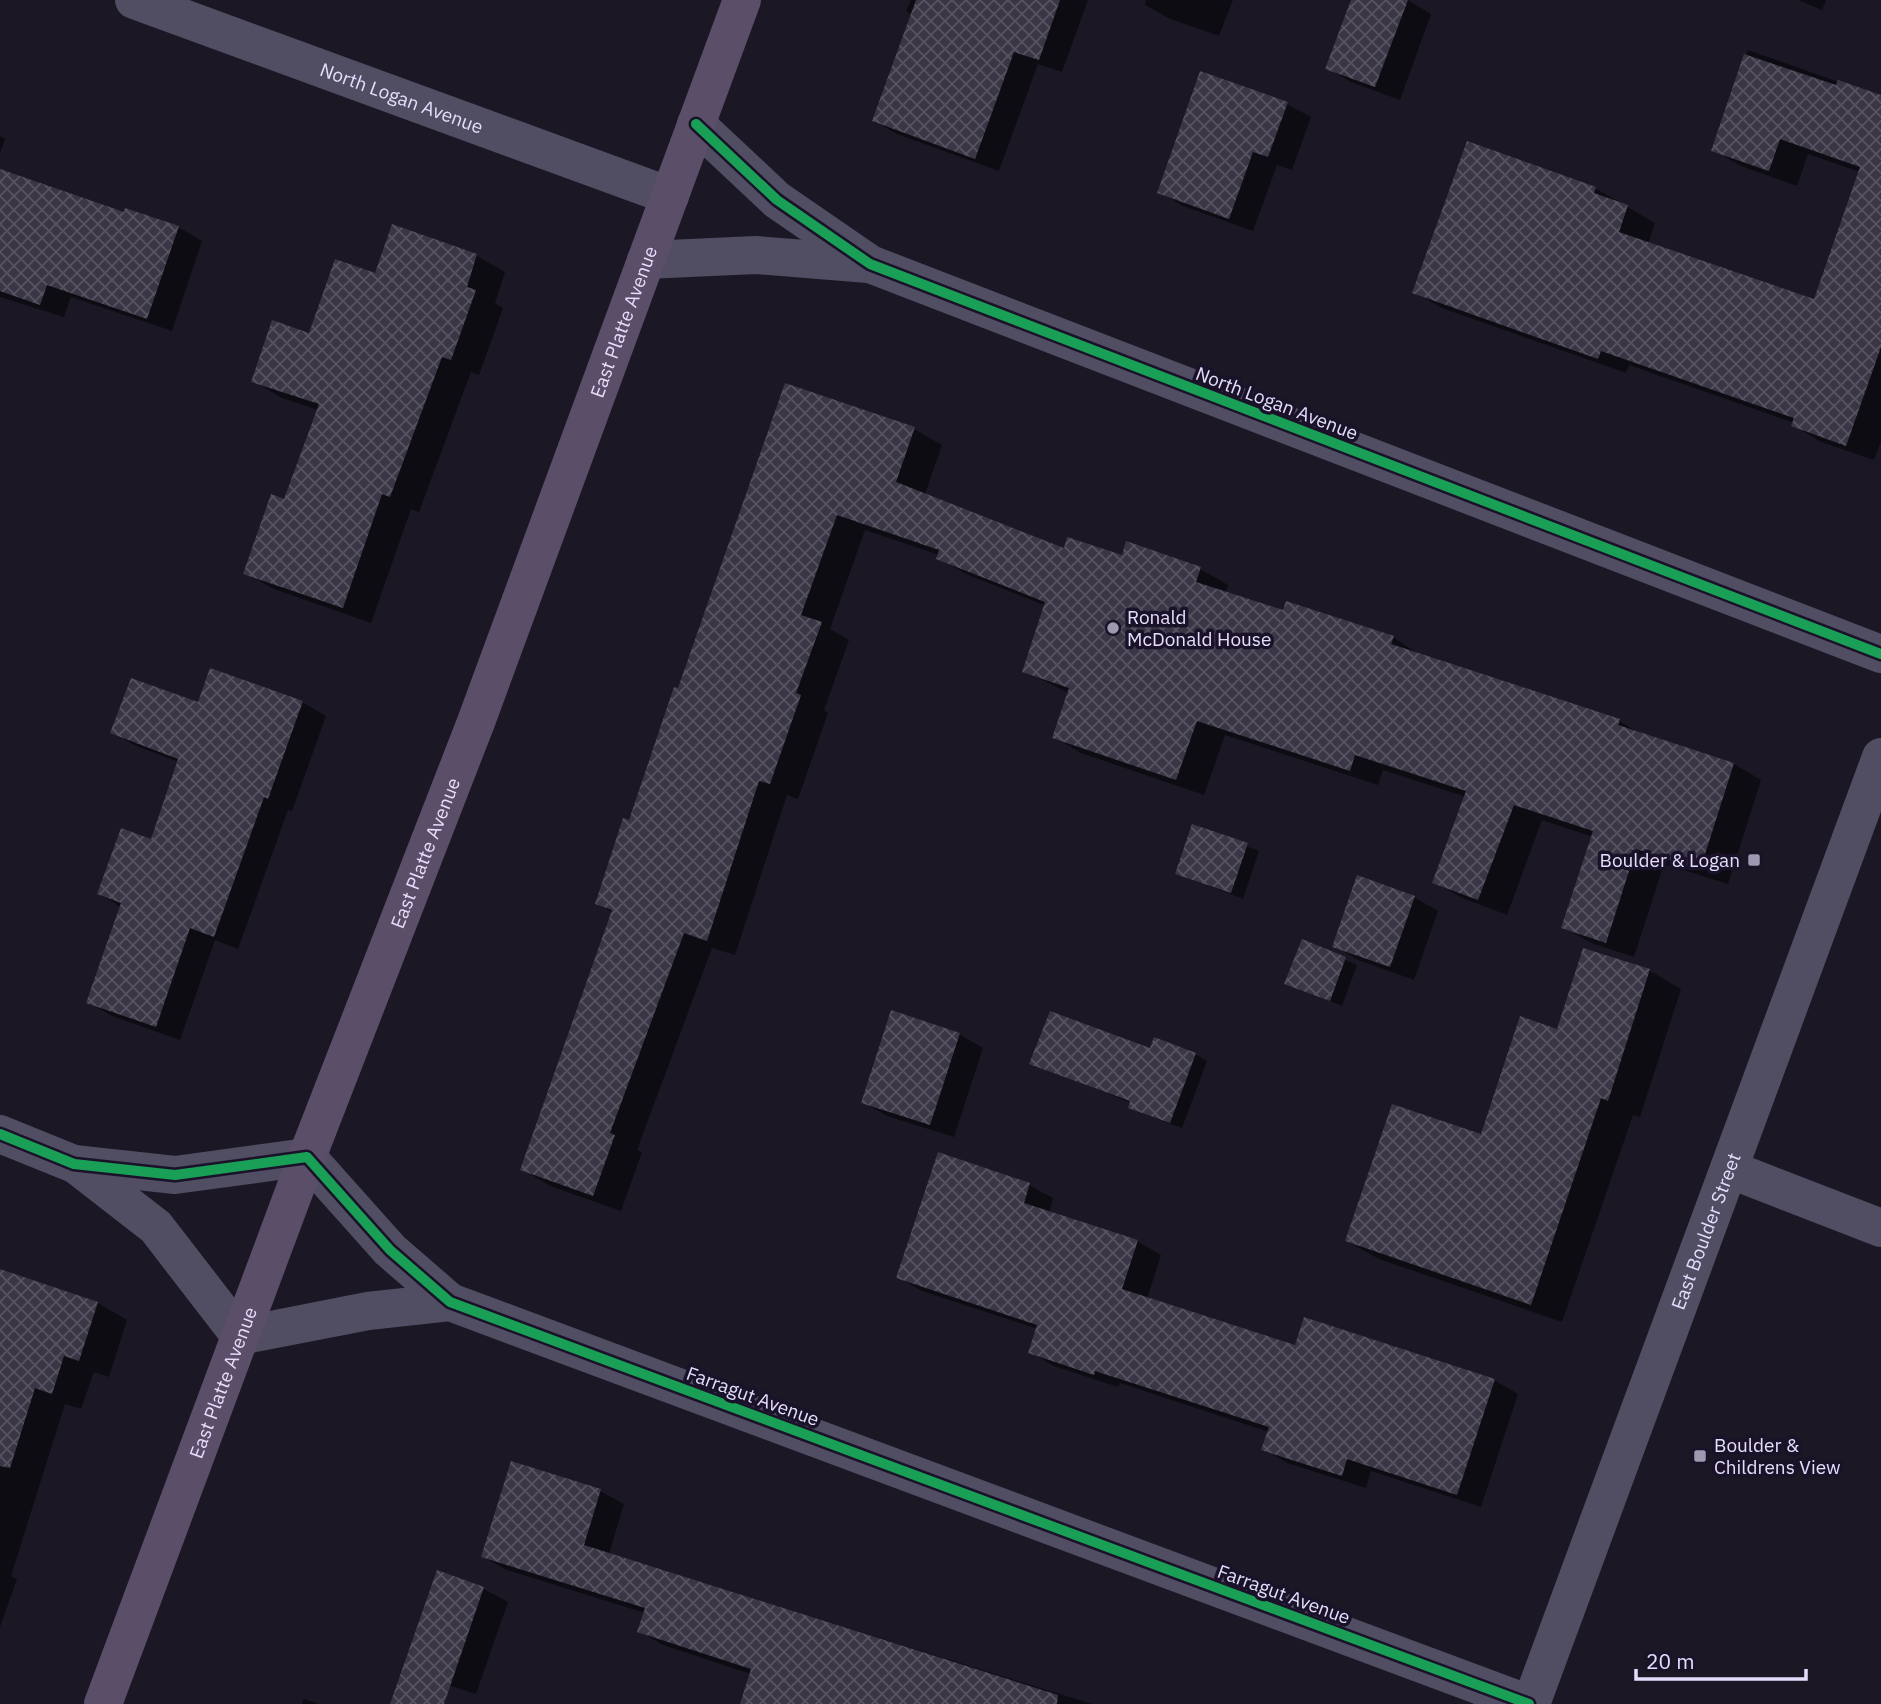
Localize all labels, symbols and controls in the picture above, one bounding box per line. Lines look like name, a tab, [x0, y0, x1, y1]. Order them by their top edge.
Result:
street label: North Logan Avenue	[317, 57, 487, 139]
street label: East Platte Avenue	[585, 243, 662, 401]
street label: North Logan Avenue	[1192, 361, 1362, 445]
place label: Ronald McDonald House	[1127, 605, 1272, 651]
marker: Ronald McDonald House	[1105, 620, 1121, 636]
street label: East Platte Avenue	[385, 774, 465, 932]
place label: Boulder & Logan	[1600, 848, 1740, 872]
marker: Boulder & Logan	[1746, 852, 1762, 868]
street label: East Boulder Street	[1666, 1149, 1746, 1313]
street label: East Platte Avenue	[184, 1304, 262, 1462]
street label: Farragut Avenue	[683, 1361, 823, 1431]
place label: Boulder & Childrens View	[1714, 1433, 1841, 1479]
marker: Boulder & Childrens View	[1692, 1448, 1708, 1464]
street label: Farragut Avenue	[1214, 1559, 1354, 1629]
scale bar	[1636, 1638, 1806, 1682]
text: 20 m	[1646, 1647, 1695, 1675]

